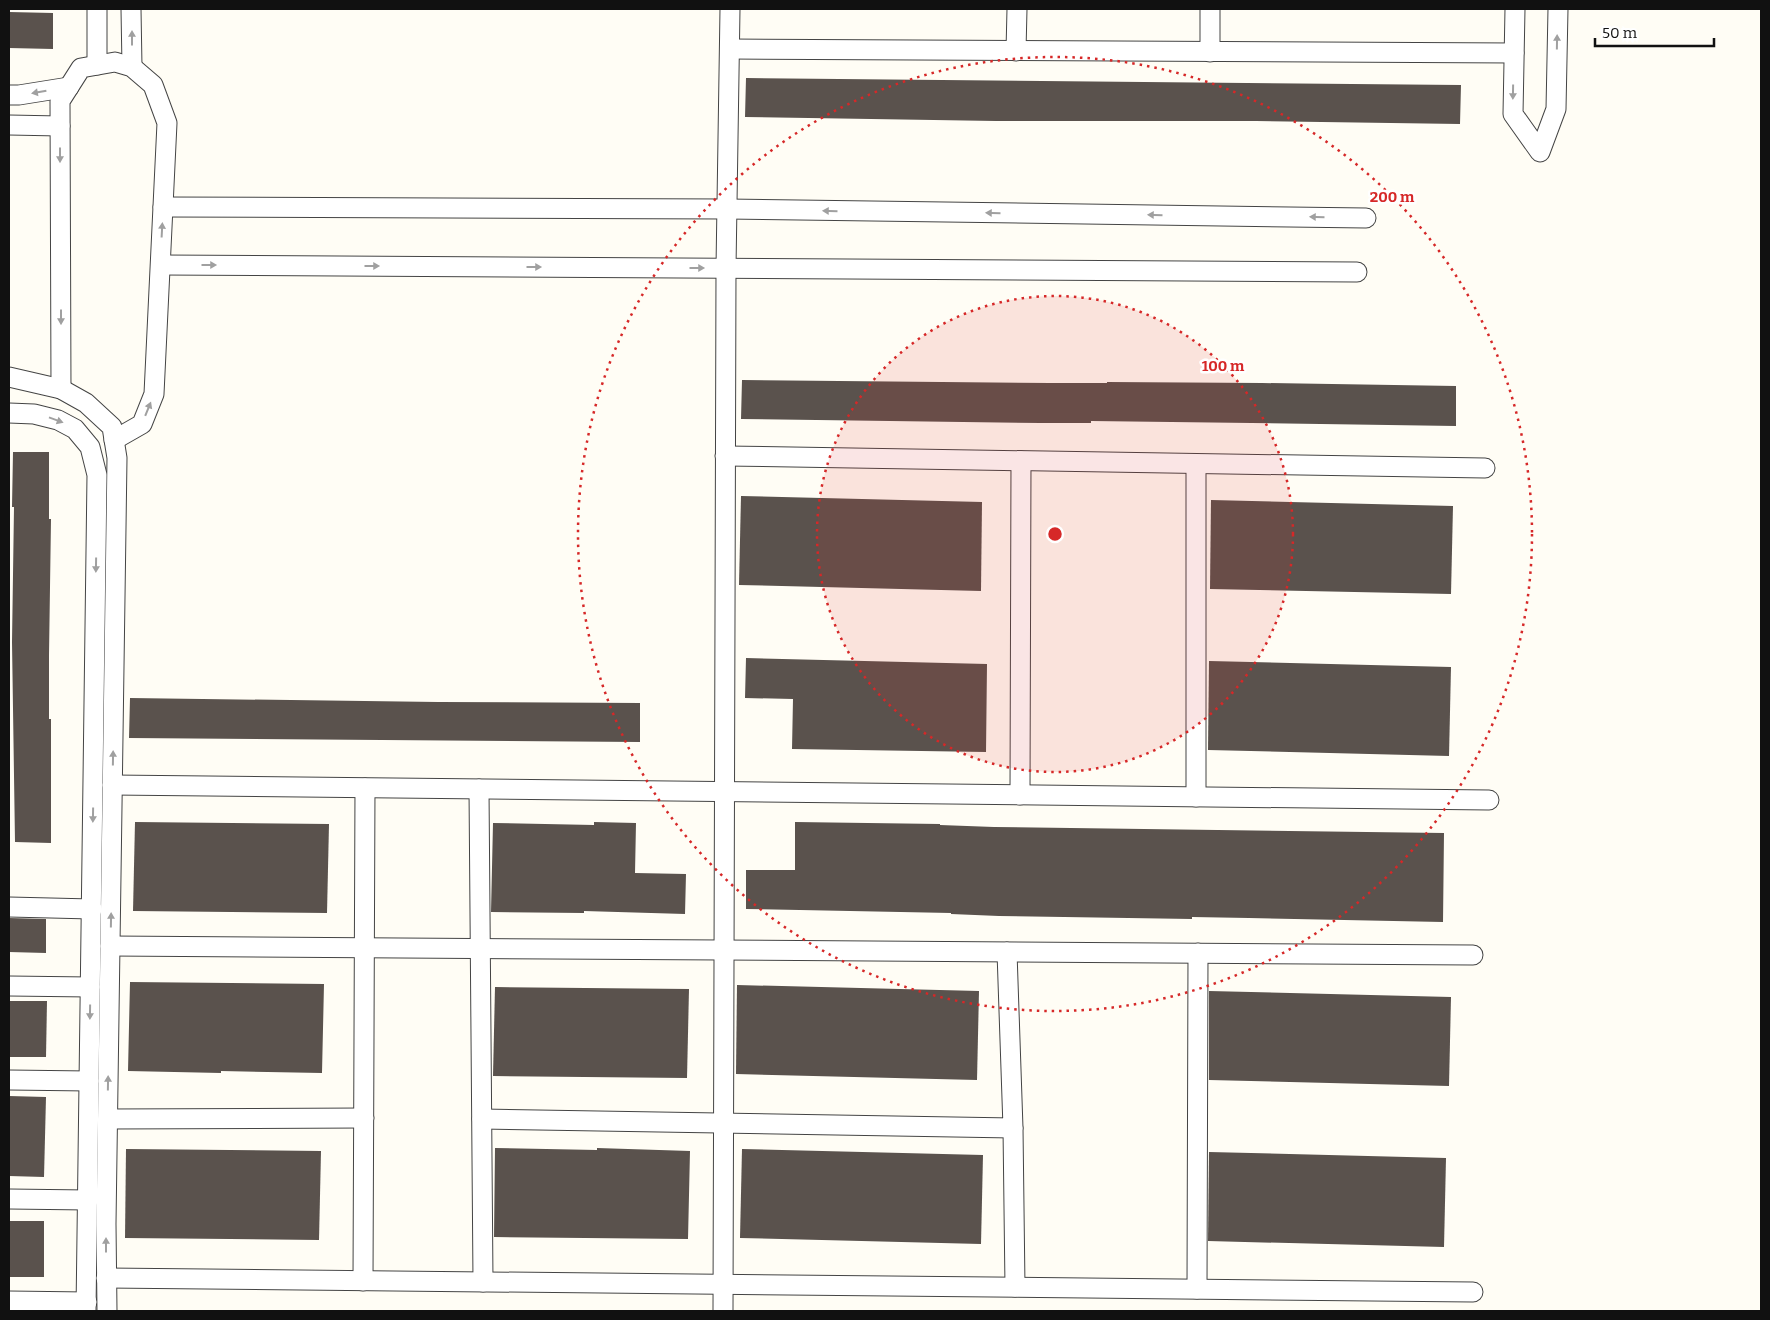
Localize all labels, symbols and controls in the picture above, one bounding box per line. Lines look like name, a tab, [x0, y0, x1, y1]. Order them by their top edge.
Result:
scale bar	[1595, 15, 1714, 47]
text: 50 m	[1602, 24, 1638, 42]
one-way arrow	[128, 30, 136, 46]
one-way arrow	[1554, 34, 1562, 50]
one-way arrow	[1509, 85, 1517, 101]
one-way arrow	[31, 88, 47, 96]
one-way arrow	[56, 147, 64, 163]
text: 200 m	[1370, 188, 1415, 206]
one-way arrow	[822, 207, 838, 215]
one-way arrow	[984, 209, 1000, 217]
one-way arrow	[1147, 211, 1163, 219]
one-way arrow	[1309, 213, 1325, 221]
one-way arrow	[159, 222, 167, 238]
one-way arrow	[202, 261, 218, 269]
one-way arrow	[364, 262, 380, 270]
one-way arrow	[527, 263, 543, 271]
one-way arrow	[689, 264, 705, 272]
one-way arrow	[57, 310, 65, 326]
text: 100 m	[1202, 357, 1245, 375]
one-way arrow	[145, 401, 153, 416]
one-way arrow	[49, 417, 64, 424]
centre of rings	[1046, 525, 1064, 543]
one-way arrow	[92, 557, 100, 573]
one-way arrow	[109, 749, 117, 765]
one-way arrow	[89, 807, 97, 823]
one-way arrow	[107, 912, 115, 928]
one-way arrow	[86, 1004, 94, 1020]
one-way arrow	[104, 1074, 112, 1090]
one-way arrow	[102, 1237, 110, 1253]

